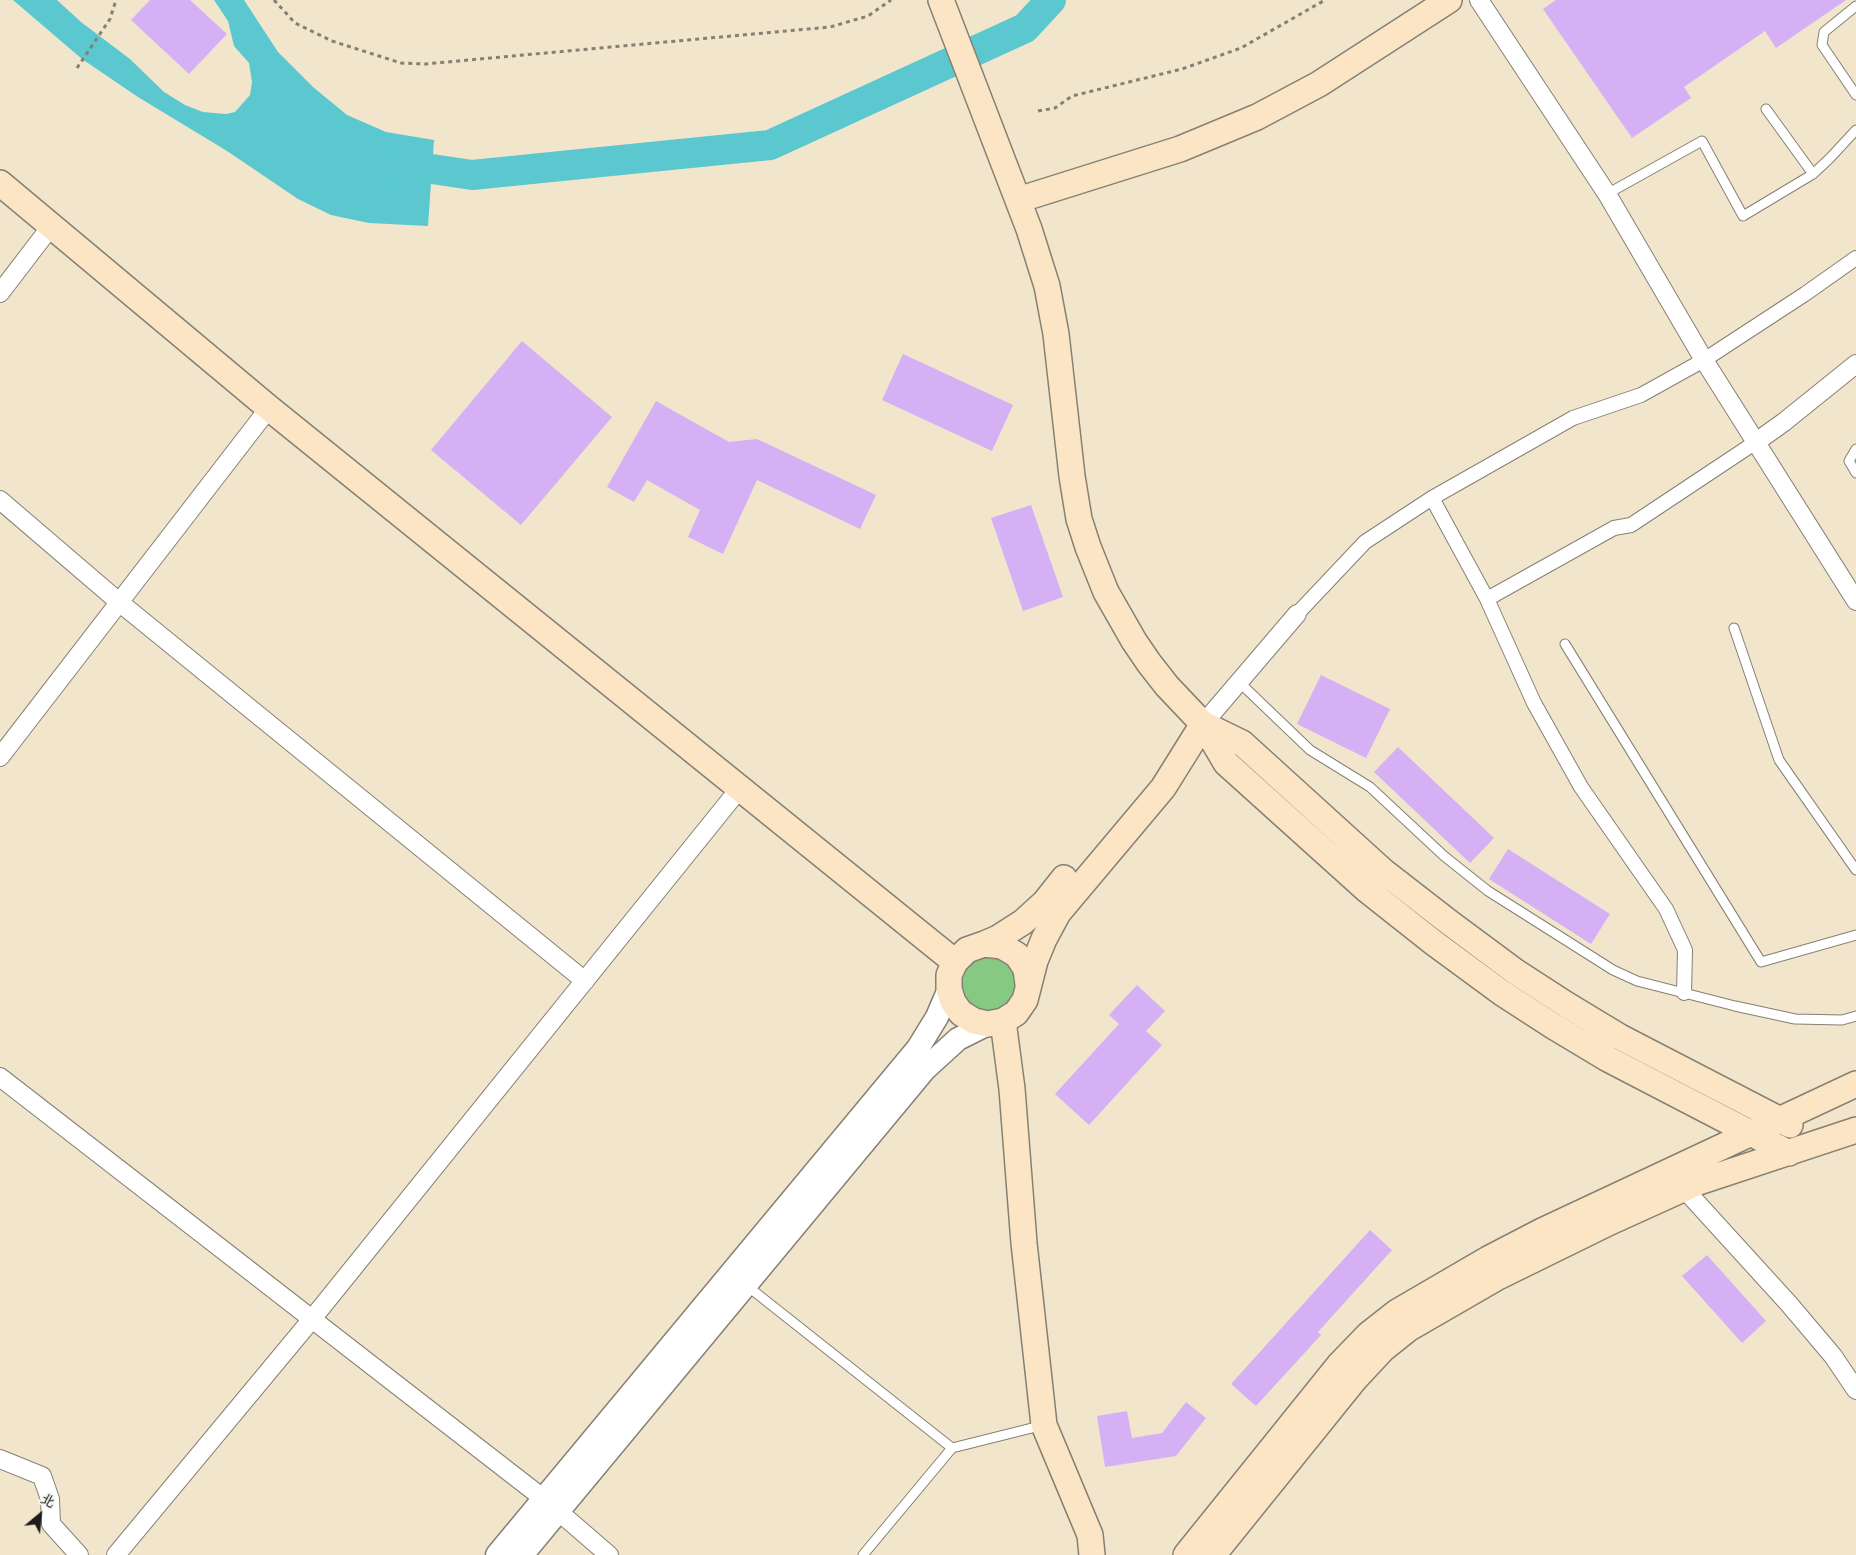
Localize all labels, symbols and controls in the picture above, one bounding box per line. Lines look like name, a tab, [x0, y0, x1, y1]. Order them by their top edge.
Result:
text: 北	[36, 1489, 58, 1514]
north arrow	[15, 1490, 65, 1540]

